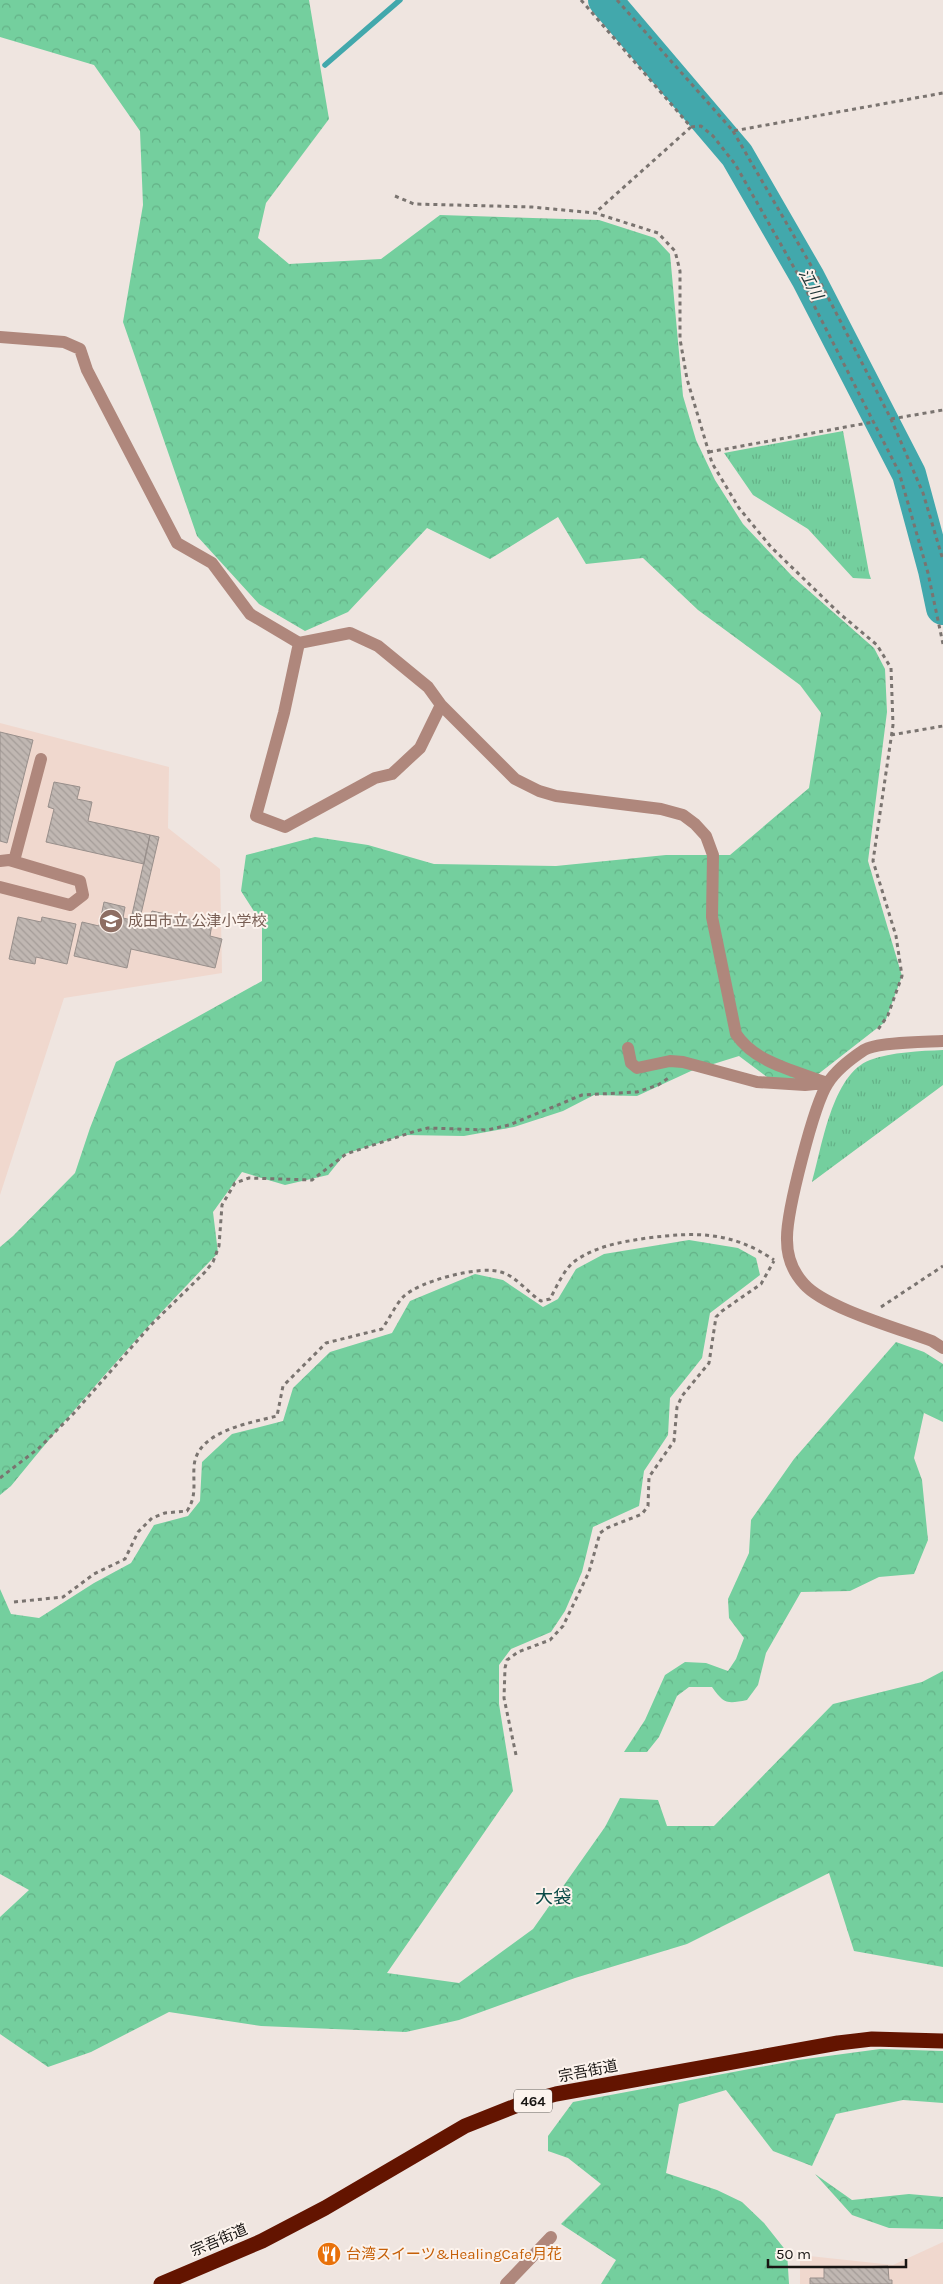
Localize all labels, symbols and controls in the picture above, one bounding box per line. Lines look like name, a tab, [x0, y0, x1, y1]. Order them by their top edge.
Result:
water label: 江川	[795, 265, 828, 304]
school or university icon: 成田市立 公津小学校	[98, 908, 124, 934]
place label: 成田市立 公津小学校	[128, 912, 267, 930]
district label: 大袋	[535, 1886, 571, 1908]
street label: 宗吾街道	[557, 2056, 619, 2086]
road number: 464	[514, 2090, 552, 2112]
street label: 宗吾街道	[188, 2220, 250, 2260]
scale bar	[768, 2236, 906, 2268]
restaurant icon: 台湾スイーツ&HealingCafe月花	[316, 2241, 342, 2267]
place label: 台湾スイーツ&HealingCafe月花	[346, 2245, 562, 2263]
text: 50 m	[776, 2245, 811, 2263]

